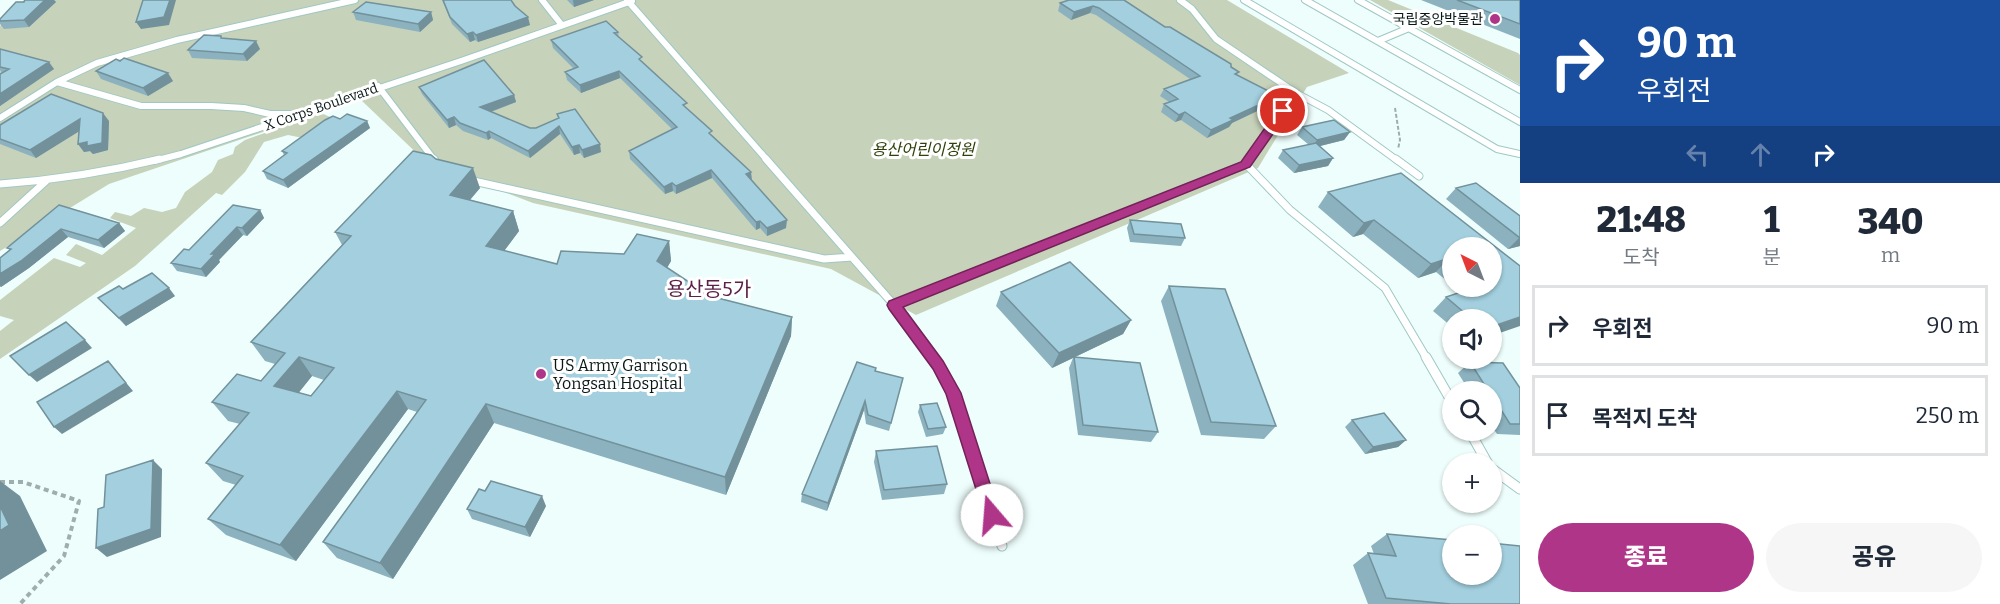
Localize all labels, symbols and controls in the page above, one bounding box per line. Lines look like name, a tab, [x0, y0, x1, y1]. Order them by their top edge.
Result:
place label: 국립중앙박물관	[1393, 11, 1483, 28]
marker: 국립중앙박물관	[1488, 12, 1502, 26]
text: 90 m	[1637, 18, 1736, 68]
icon: right	[1538, 24, 1616, 102]
text: 우회전	[1637, 75, 1712, 107]
street label: X Corps Boulevard	[262, 80, 380, 134]
pin	[1257, 85, 1308, 136]
icon: arrive	[1266, 94, 1299, 127]
icon: left	[1681, 138, 1714, 171]
icon: ahead	[1744, 138, 1777, 171]
icon: right	[1807, 138, 1840, 171]
park label: 용산어린이정원	[871, 140, 976, 159]
text: 21:48	[1597, 198, 1686, 242]
text: 1	[1764, 198, 1780, 242]
text: 340	[1858, 200, 1923, 244]
north arrow	[1442, 237, 1502, 297]
map controls	[1442, 237, 1502, 585]
text: m	[1881, 243, 1900, 267]
text: 도착	[1623, 245, 1660, 269]
text: 분	[1763, 245, 1781, 269]
district label: 용산동5가	[667, 277, 751, 301]
button: sound	[1442, 309, 1502, 369]
icon: right	[1541, 309, 1574, 342]
text: 90 m	[1927, 312, 1979, 339]
text: 우회전	[1592, 315, 1653, 342]
place label: US Army Garrison Yongsan Hospital	[553, 356, 688, 393]
marker: US Army Garrison Yongsan Hospital	[534, 367, 548, 381]
button: search	[1442, 381, 1502, 441]
icon: arrive	[1541, 399, 1574, 432]
text: 250 m	[1916, 402, 1979, 429]
text: 목적지 도착	[1592, 405, 1697, 432]
button: +	[1442, 453, 1502, 513]
position arrow	[960, 483, 1024, 547]
button: 종료	[1538, 523, 1754, 592]
button: 공유	[1766, 523, 1982, 592]
button: −	[1442, 525, 1502, 585]

